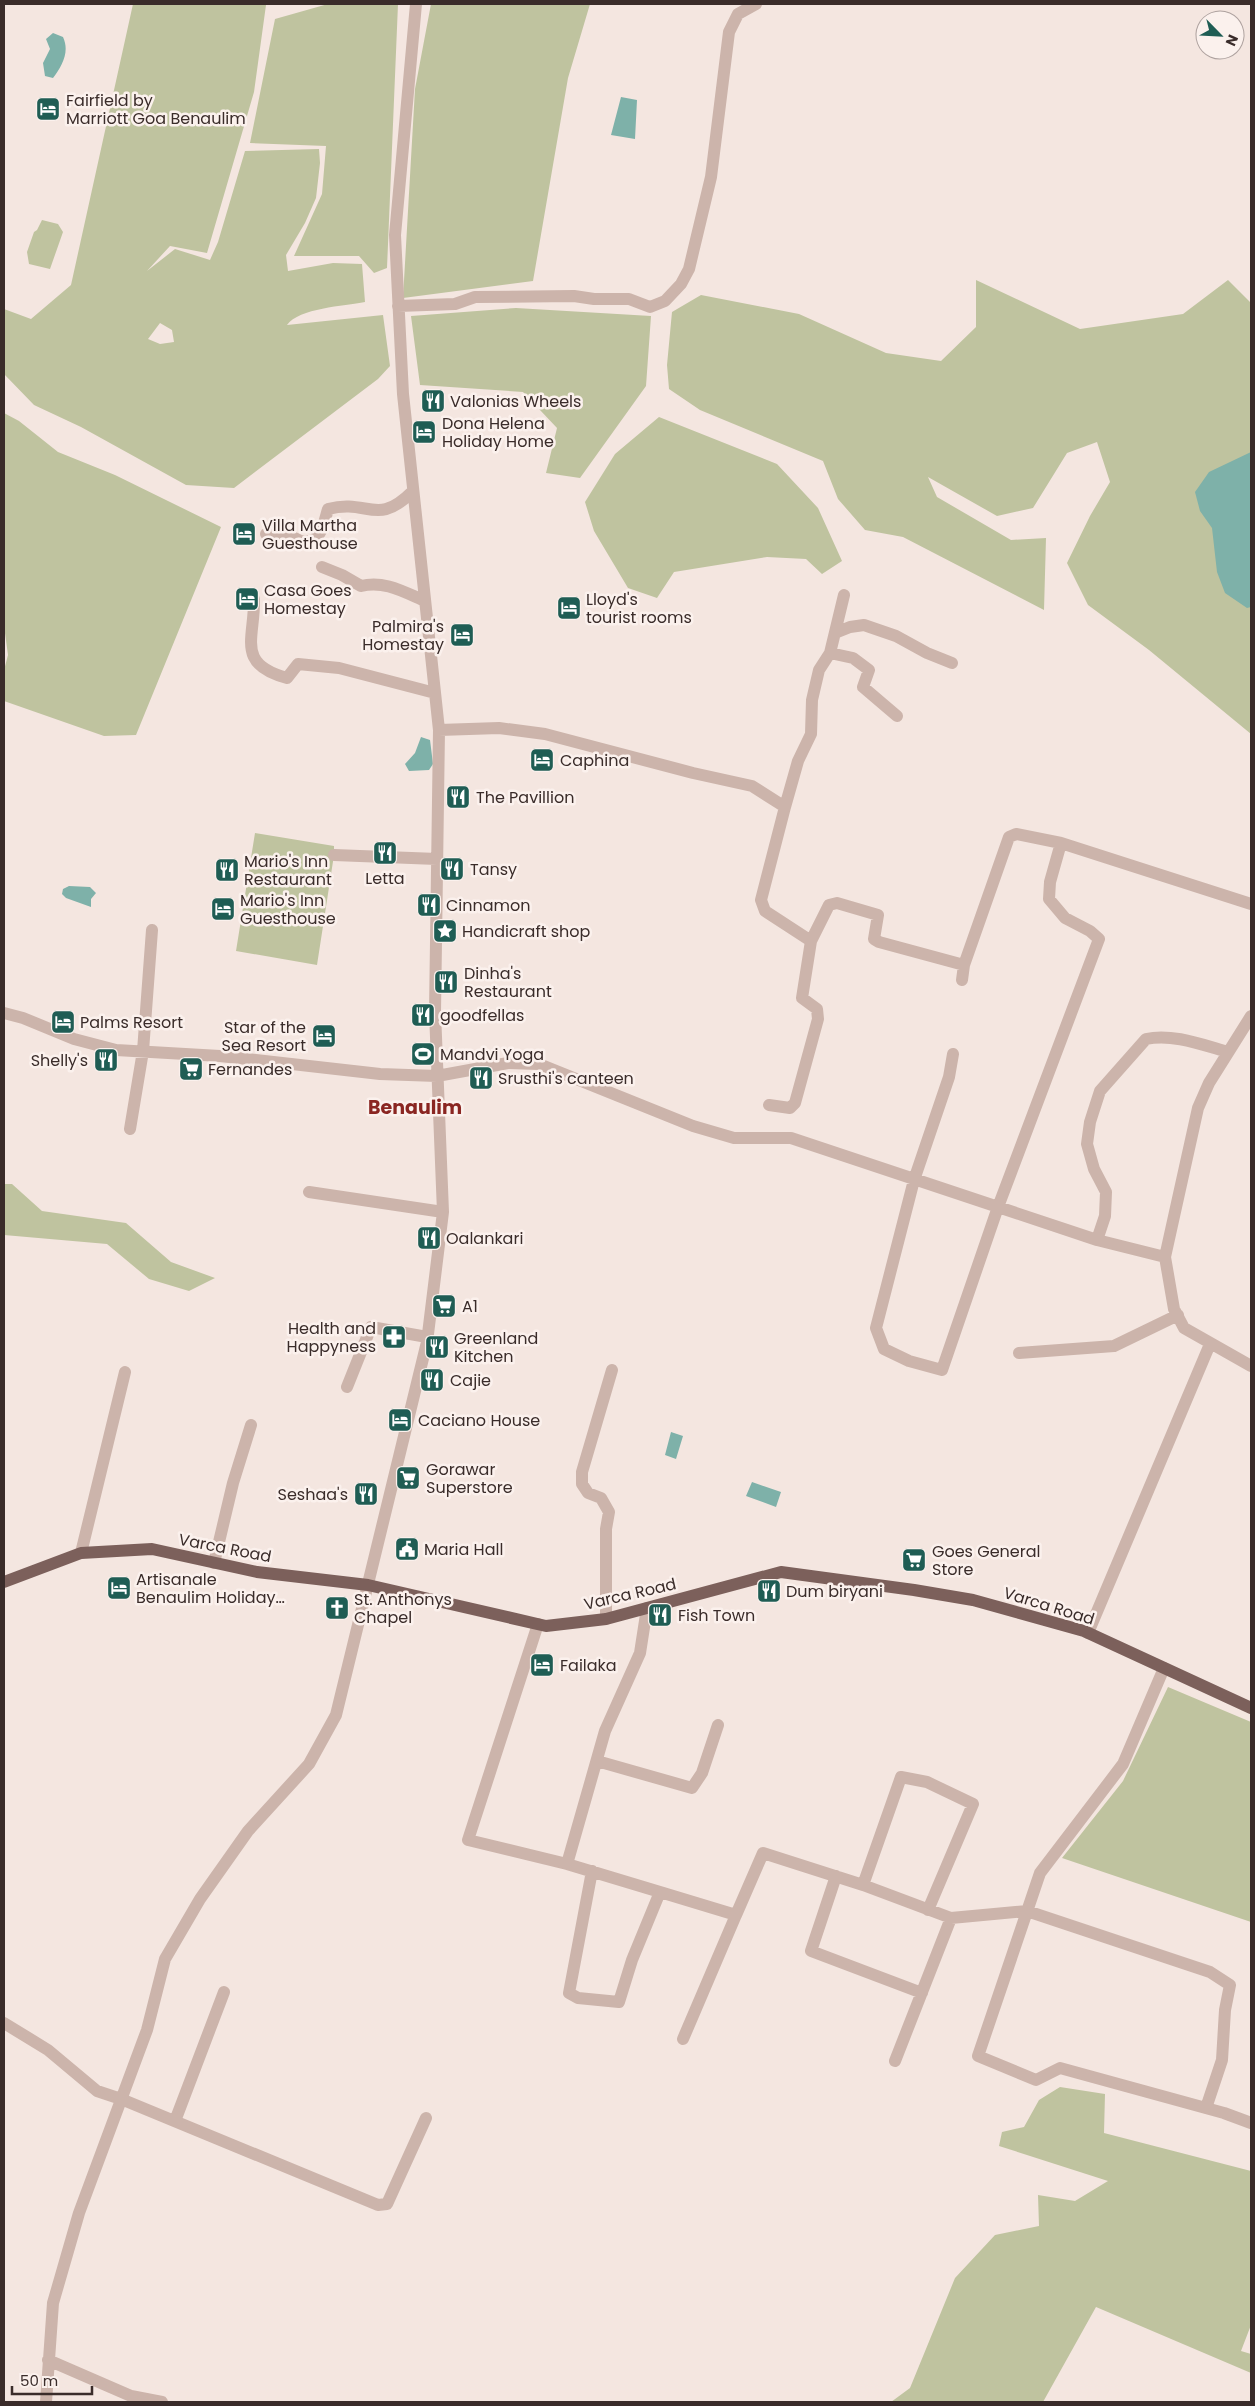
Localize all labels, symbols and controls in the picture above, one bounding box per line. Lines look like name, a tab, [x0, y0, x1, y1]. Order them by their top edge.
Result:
north arrow	[1195, 10, 1245, 60]
text: N	[1221, 31, 1243, 49]
place label: Fairfield by Marriott Goa Benaulim	[66, 89, 246, 130]
hotel icon: Fairfield by Marriott Goa Benaulim	[35, 96, 61, 122]
restaurant icon: Valonias Wheels	[420, 388, 446, 414]
place label: Valonias Wheels	[450, 390, 581, 413]
place label: Dona Helena Holiday Home	[442, 412, 554, 453]
hotel icon: Dona Helena Holiday Home	[411, 419, 437, 445]
place label: Villa Martha Guesthouse	[262, 514, 358, 555]
hotel icon: Villa Martha Guesthouse	[231, 521, 257, 547]
place label: Casa Goes Homestay	[264, 579, 352, 620]
hotel icon: Casa Goes Homestay	[234, 586, 260, 612]
place label: Lloyd's tourist rooms	[586, 588, 692, 629]
hotel icon: Lloyd's tourist rooms	[556, 595, 582, 621]
place label: Palmira's Homestay	[362, 615, 444, 656]
hotel icon: Palmira's Homestay	[449, 622, 475, 648]
hotel icon: Caphina	[529, 747, 555, 773]
place label: Caphina	[560, 749, 629, 772]
restaurant icon: The Pavillion	[445, 784, 471, 810]
place label: The Pavillion	[476, 786, 574, 809]
restaurant icon: Letta	[372, 840, 398, 866]
place label: Mario's Inn Restaurant	[244, 850, 332, 891]
restaurant icon: Tansy	[439, 856, 465, 882]
restaurant icon: Mario's Inn Restaurant	[214, 857, 240, 883]
place label: Tansy	[470, 858, 517, 881]
place label: Letta	[365, 867, 405, 890]
place label: Mario's Inn Guesthouse	[240, 889, 336, 930]
restaurant icon: Cinnamon	[416, 892, 442, 918]
place label: Cinnamon	[446, 894, 531, 917]
hotel icon: Mario's Inn Guesthouse	[210, 896, 236, 922]
place icon: Handicraft shop	[432, 918, 458, 944]
place label: Handicraft shop	[462, 920, 591, 943]
place label: Dinha's Restaurant	[464, 962, 552, 1003]
restaurant icon: Dinha's Restaurant	[433, 969, 459, 995]
restaurant icon: goodfellas	[410, 1002, 436, 1028]
place label: goodfellas	[440, 1004, 524, 1027]
hotel icon: Palms Resort	[50, 1009, 76, 1035]
place label: Palms Resort	[80, 1011, 183, 1034]
place label: Star of the Sea Resort	[222, 1016, 306, 1057]
hotel icon: Star of the Sea Resort	[311, 1023, 337, 1049]
sports icon: Mandvi Yoga	[410, 1041, 436, 1067]
place label: Mandvi Yoga	[440, 1043, 544, 1066]
restaurant icon: Shelly's	[93, 1047, 119, 1073]
place label: Shelly's	[31, 1049, 88, 1072]
supermarket icon: Fernandes	[178, 1056, 204, 1082]
place label: Fernandes	[208, 1058, 292, 1081]
restaurant icon: Srusthi's canteen	[468, 1065, 494, 1091]
place label: Srusthi's canteen	[498, 1067, 634, 1090]
district label: Benaulim	[368, 1094, 462, 1121]
restaurant icon: Oalankari	[416, 1225, 442, 1251]
place label: Oalankari	[446, 1227, 523, 1250]
supermarket icon: A1	[431, 1293, 457, 1319]
place label: A1	[462, 1295, 478, 1318]
place label: Health and Happyness	[287, 1317, 376, 1358]
pharmacy icon: Health and Happyness	[381, 1324, 407, 1350]
place label: Greenland Kitchen	[454, 1327, 538, 1368]
restaurant icon: Greenland Kitchen	[424, 1334, 450, 1360]
restaurant icon: Cajie	[419, 1367, 445, 1393]
place label: Cajie	[450, 1369, 491, 1392]
hotel icon: Caciano House	[387, 1407, 413, 1433]
place label: Caciano House	[418, 1409, 540, 1432]
place label: Gorawar Superstore	[426, 1458, 513, 1499]
supermarket icon: Gorawar Superstore	[395, 1465, 421, 1491]
restaurant icon: Seshaa's	[353, 1481, 379, 1507]
place label: Seshaa's	[278, 1483, 348, 1506]
street label: Varca Road	[177, 1528, 273, 1568]
public building icon: Maria Hall	[394, 1536, 420, 1562]
place label: Maria Hall	[424, 1538, 503, 1561]
place label: Goes General Store	[932, 1540, 1040, 1581]
supermarket icon: Goes General Store	[901, 1547, 927, 1573]
place label: Artisanale Benaulim Holiday…	[136, 1568, 285, 1609]
street label: Varca Road	[582, 1572, 678, 1616]
hotel icon: Artisanale Benaulim Holiday…	[106, 1575, 132, 1601]
restaurant icon: Dum biryani	[756, 1578, 782, 1604]
place label: Dum biryani	[786, 1580, 883, 1603]
street label: Varca Road	[1001, 1581, 1097, 1631]
place label: St. Anthonys Chapel	[354, 1588, 452, 1629]
church icon: St. Anthonys Chapel	[324, 1595, 350, 1621]
restaurant icon: Fish Town	[647, 1602, 673, 1628]
place label: Fish Town	[678, 1604, 755, 1627]
hotel icon: Failaka	[529, 1652, 555, 1678]
place label: Failaka	[560, 1654, 617, 1677]
scale bar	[12, 2364, 92, 2396]
text: 50 m	[20, 2370, 58, 2391]

